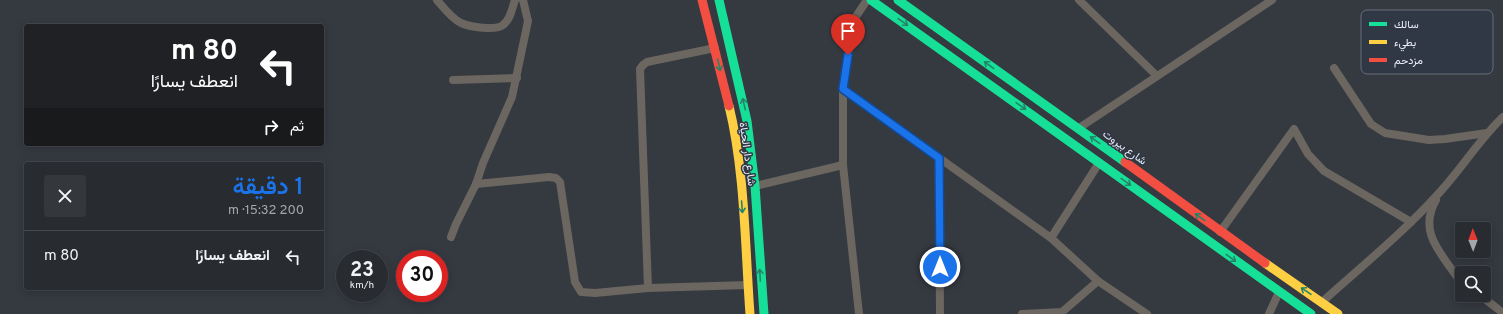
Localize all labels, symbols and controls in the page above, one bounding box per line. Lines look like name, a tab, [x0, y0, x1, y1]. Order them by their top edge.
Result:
legend	[1361, 10, 1493, 74]
pin	[831, 14, 865, 55]
one-way arrow	[897, 18, 908, 27]
text: سالك	[1394, 18, 1419, 32]
icon: arrive	[837, 20, 859, 42]
text: 80 m	[171, 34, 238, 70]
text: بطيء	[1394, 36, 1416, 52]
icon: left	[252, 40, 304, 92]
text: مزدحم	[1394, 54, 1423, 68]
one-way arrow	[716, 58, 724, 71]
one-way arrow	[984, 61, 995, 69]
text: انعطف يسارًا	[151, 71, 238, 94]
one-way arrow	[739, 98, 747, 111]
one-way arrow	[1015, 101, 1026, 110]
icon: right	[260, 116, 282, 138]
text: ثم	[290, 118, 304, 137]
street label: شارع دار الحياة	[736, 121, 758, 187]
street label: شارع بيروت	[1100, 127, 1149, 169]
one-way arrow	[1090, 136, 1101, 144]
text: 1 دقيقة	[232, 173, 304, 203]
button: close	[44, 175, 86, 217]
one-way arrow	[1120, 178, 1131, 186]
one-way arrow	[739, 200, 746, 213]
text: 200 m · 15:32	[228, 203, 304, 219]
one-way arrow	[1194, 213, 1205, 221]
north arrow	[1455, 222, 1491, 258]
map controls	[1455, 222, 1491, 302]
icon: left	[282, 246, 304, 268]
position arrow	[919, 246, 961, 288]
text: 80 m	[44, 247, 79, 266]
text: انعطف يسارًا	[195, 247, 270, 266]
speed limit sign: 30	[396, 250, 448, 302]
one-way arrow	[1226, 254, 1237, 262]
text: 23	[350, 258, 374, 284]
button: search	[1455, 266, 1491, 302]
one-way arrow	[757, 269, 764, 282]
text: km/h	[350, 279, 374, 292]
one-way arrow	[1301, 287, 1312, 295]

